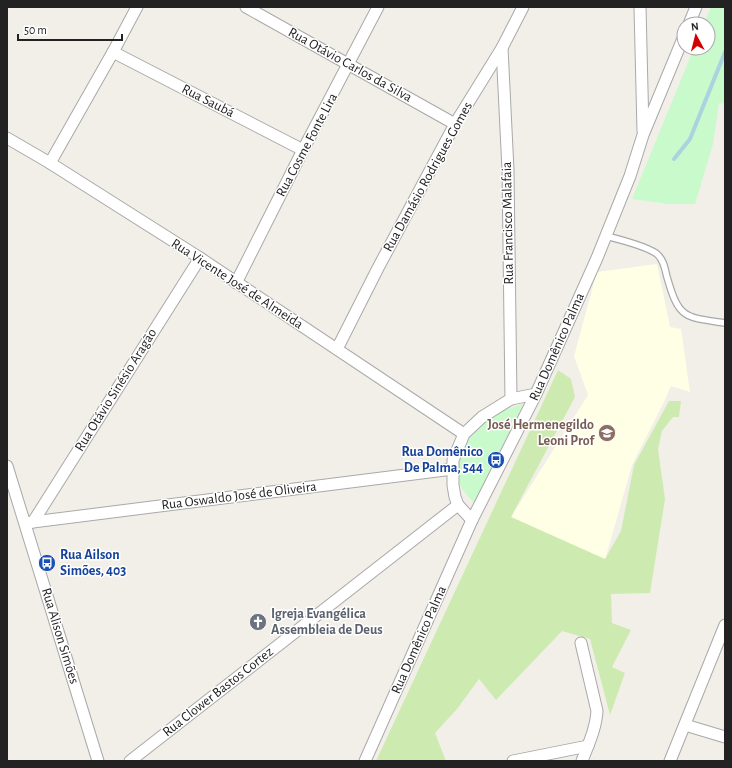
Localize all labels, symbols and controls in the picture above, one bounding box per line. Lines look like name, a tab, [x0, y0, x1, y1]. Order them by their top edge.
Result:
scale bar	[18, 16, 122, 42]
north arrow	[676, 16, 716, 56]
text: N	[690, 21, 699, 32]
text: 50 m	[24, 24, 47, 36]
street label: Rua Otávio Carlos da Silva	[286, 25, 415, 105]
street label: Rua Saubá	[179, 82, 237, 120]
street label: Rua Cosme Fonte Lira	[274, 90, 340, 199]
street label: Rua Damásio Rodrigues Gomes	[381, 100, 475, 254]
street label: Rua Francisco Malafaia	[500, 161, 516, 285]
street label: Rua Vicente José de Almeida	[169, 236, 306, 332]
street label: Rua Domênico Palma	[527, 290, 587, 403]
street label: Rua Otávio Sinésio Aragão	[73, 326, 160, 454]
place label: José Hermenegildo Leoni Prof	[487, 418, 595, 448]
school or university icon: José Hermenegildo Leoni Prof	[597, 423, 617, 443]
place label: Rua Domênico De Palma, 544	[402, 445, 483, 475]
bus stop icon: Rua Domênico De Palma, 544	[486, 450, 506, 470]
street label: Rua Oswaldo José de Oliveira	[161, 479, 318, 512]
place label: Rua Ailson Simões, 403	[60, 548, 126, 578]
bus stop icon: Rua Ailson Simões, 403	[37, 553, 57, 573]
street label: Rua Domênico Palma	[389, 583, 449, 696]
street label: Rua Alison Simões	[39, 586, 81, 686]
place label: Igreja Evangélica Assembleia de Deus	[271, 607, 383, 637]
church icon: Igreja Evangélica Assembleia de Deus	[248, 612, 268, 632]
street label: Rua Clower Bastos Cortez	[160, 645, 276, 739]

